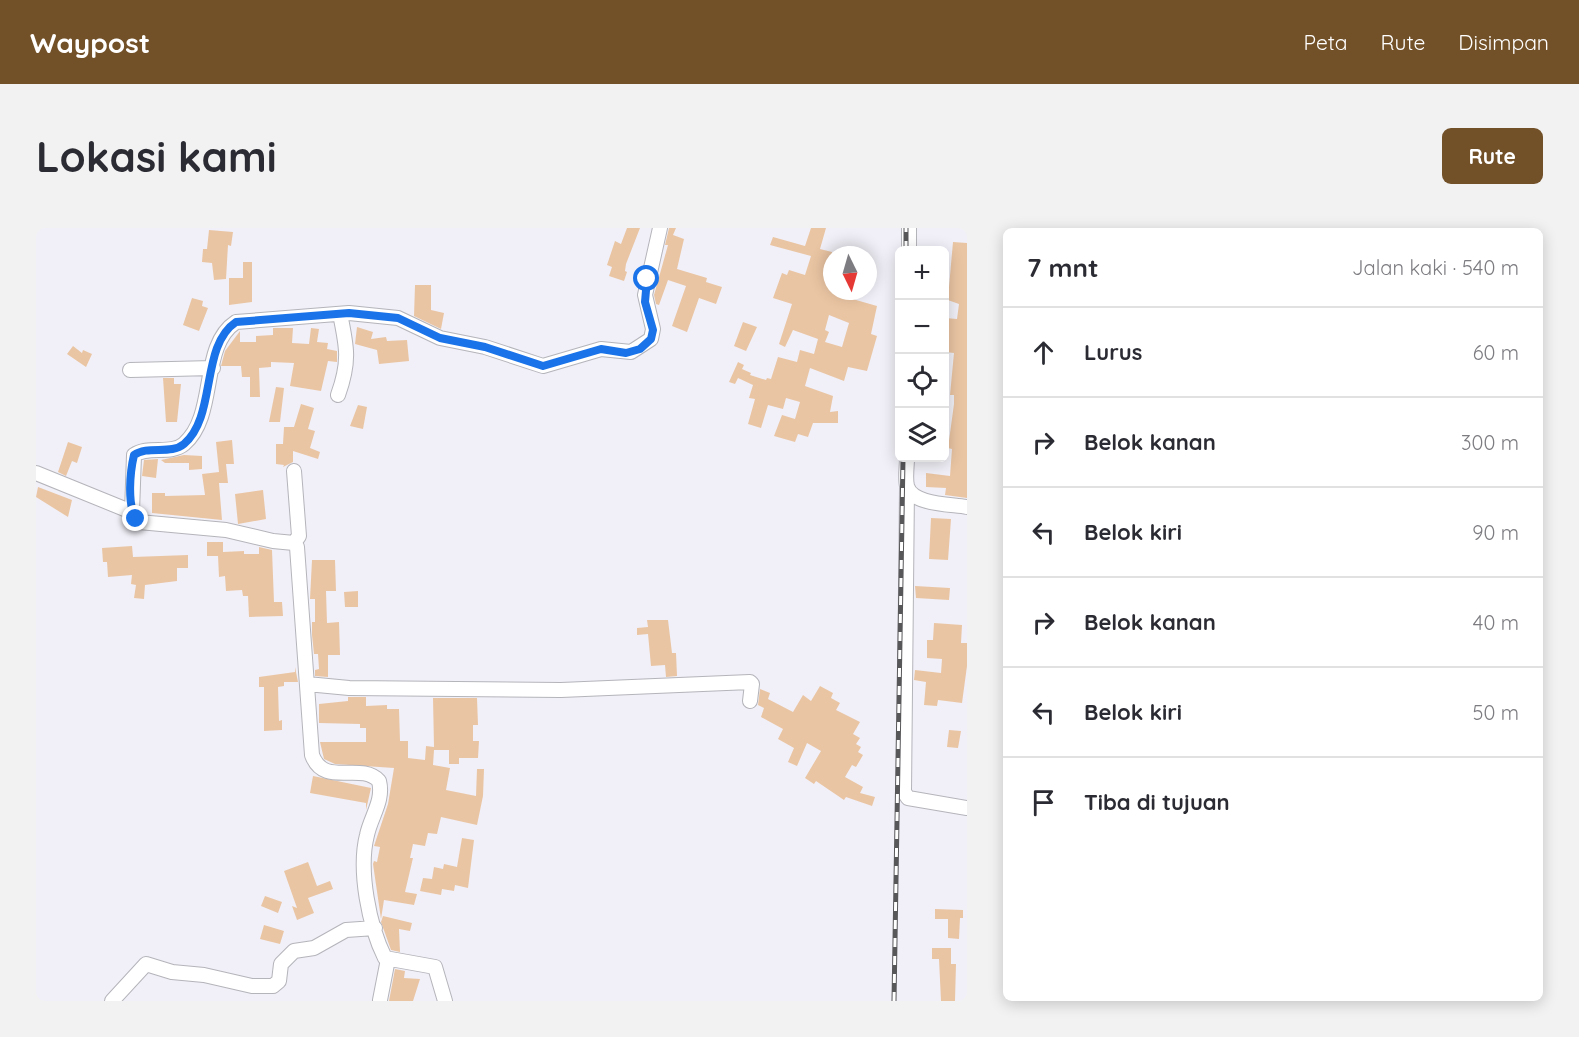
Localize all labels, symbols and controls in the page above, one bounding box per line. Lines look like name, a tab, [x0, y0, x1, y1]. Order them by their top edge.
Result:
text: Waypost	[30, 25, 150, 60]
text: Peta	[1304, 29, 1348, 55]
text: Rute	[1381, 29, 1425, 55]
text: Disimpan	[1458, 29, 1549, 55]
button: Rute	[1442, 128, 1543, 184]
text: Lokasi kami	[36, 130, 277, 183]
north arrow	[823, 246, 877, 300]
map controls	[895, 246, 949, 462]
button: +	[895, 246, 949, 300]
text: 7 mnt	[1027, 251, 1099, 284]
text: Jalan kaki · 540 m	[1352, 255, 1519, 280]
route start	[633, 265, 659, 291]
button: −	[895, 300, 949, 354]
icon: ahead	[1027, 336, 1060, 369]
text: Lurus	[1084, 338, 1142, 366]
text: 60 m	[1473, 340, 1519, 365]
button: locate	[895, 354, 949, 408]
button: layers	[895, 408, 949, 462]
icon: right	[1027, 426, 1060, 459]
text: Belok kanan	[1084, 428, 1216, 456]
text: 300 m	[1461, 430, 1519, 455]
route end	[122, 505, 148, 531]
icon: left	[1027, 516, 1060, 549]
text: Belok kiri	[1084, 518, 1182, 546]
text: 90 m	[1472, 520, 1519, 545]
icon: right	[1027, 606, 1060, 639]
text: Belok kanan	[1084, 608, 1216, 636]
text: 40 m	[1473, 610, 1519, 635]
icon: left	[1027, 696, 1060, 729]
text: Belok kiri	[1084, 698, 1182, 726]
text: 50 m	[1473, 700, 1519, 725]
icon: arrive	[1027, 786, 1060, 819]
text: Tiba di tujuan	[1084, 788, 1230, 816]

